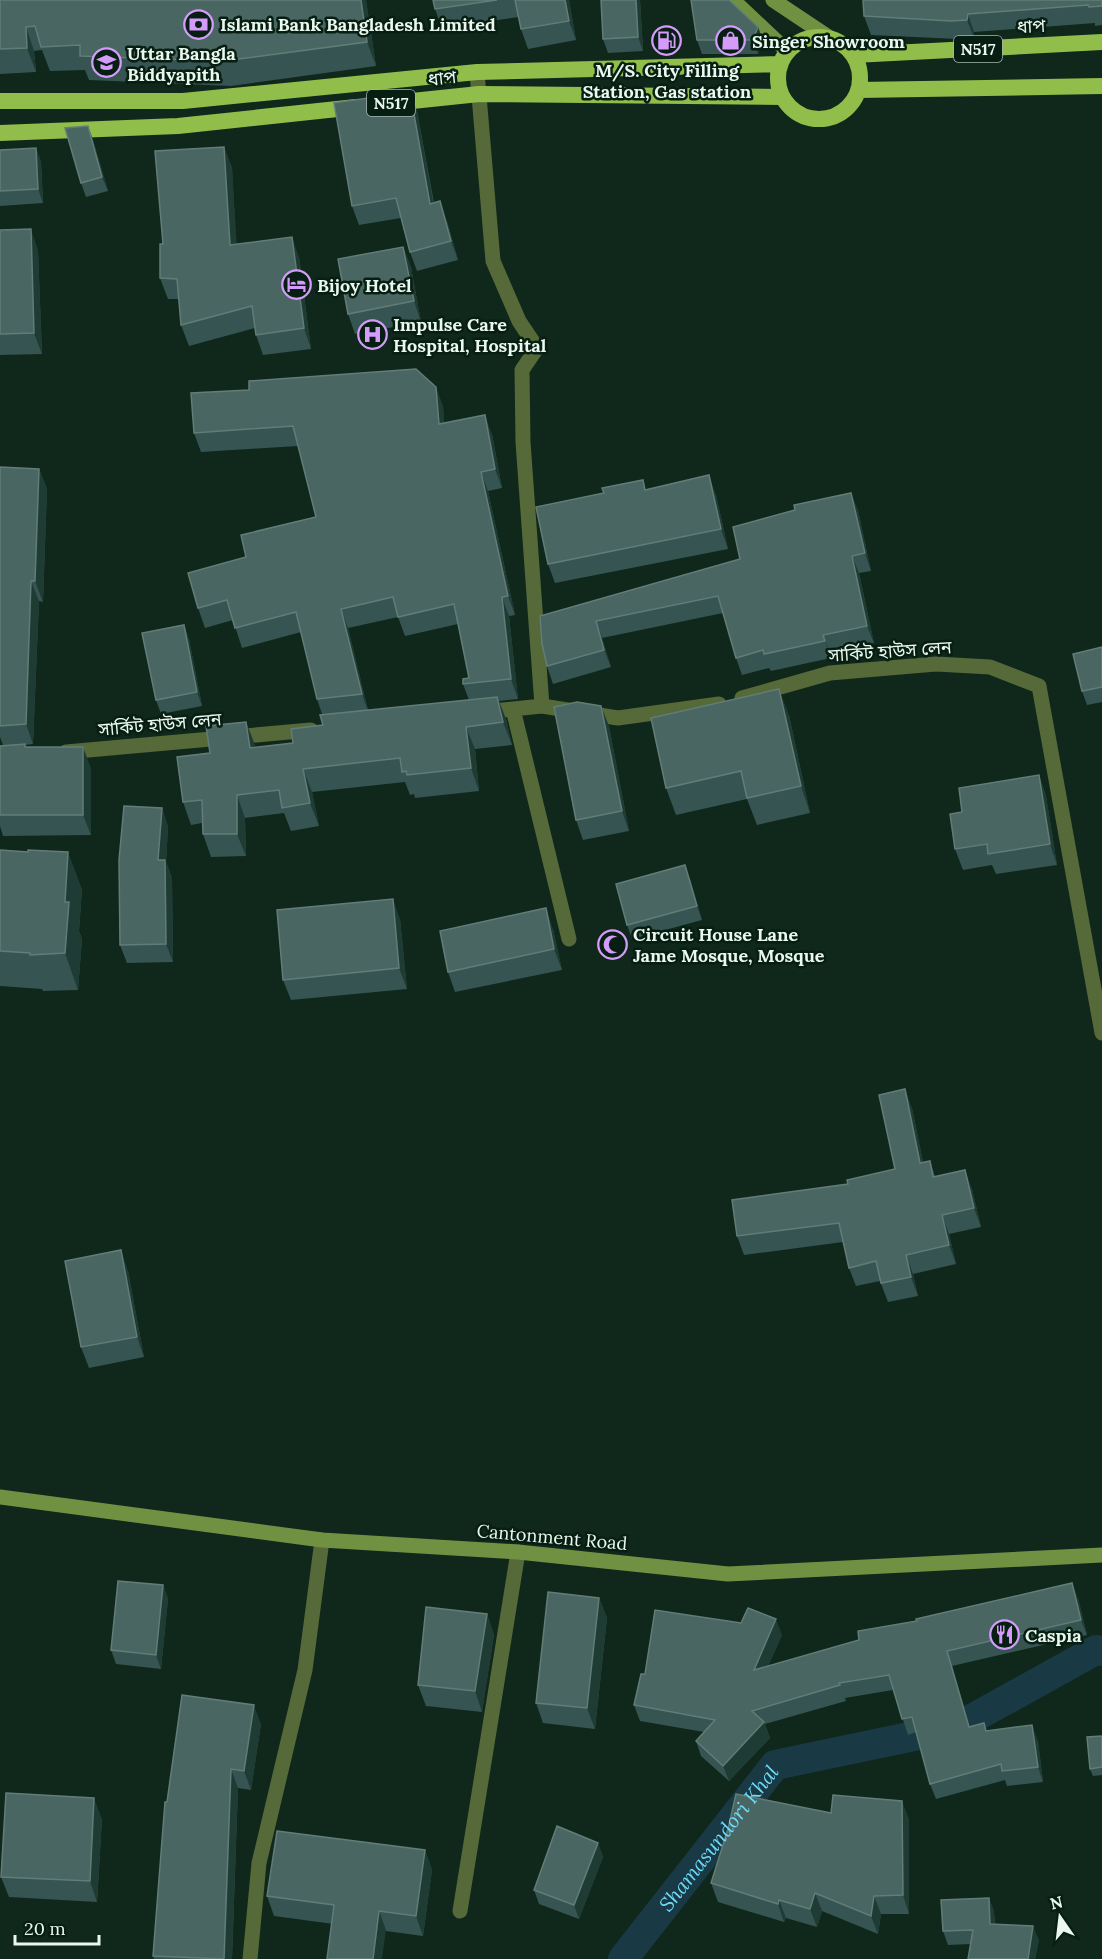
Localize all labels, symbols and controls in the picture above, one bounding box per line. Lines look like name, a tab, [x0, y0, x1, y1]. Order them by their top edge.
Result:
bank icon: Islami Bank Bangladesh Limited	[183, 8, 215, 40]
place label: Islami Bank Bangladesh Limited	[220, 13, 496, 36]
street label: ধাপ	[1016, 14, 1047, 38]
fuel station icon: M/S. City Filling Station, Gas station	[651, 25, 683, 57]
shop icon: Singer Showroom	[715, 25, 747, 57]
place label: Singer Showroom	[752, 30, 905, 53]
road number: N517	[954, 36, 1002, 62]
place label: Uttar Bangla Biddyapith	[127, 42, 236, 86]
school or university icon: Uttar Bangla Biddyapith	[90, 47, 122, 79]
place label: M/S. City Filling Station, Gas station	[583, 59, 752, 103]
street label: ধাপ	[427, 65, 458, 91]
road number: N517	[367, 90, 415, 116]
hotel icon: Bijoy Hotel	[280, 269, 312, 301]
place label: Bijoy Hotel	[317, 274, 412, 297]
place label: Impulse Care Hospital, Hospital	[393, 313, 547, 357]
hospital icon: Impulse Care Hospital, Hospital	[356, 318, 388, 350]
street label: সার্কিট হাউস লেন	[827, 635, 954, 667]
street label: সার্কিট হাউস লেন	[96, 707, 224, 741]
place label: Circuit House Lane Jame Mosque, Mosque	[633, 923, 825, 967]
mosque icon: Circuit House Lane Jame Mosque, Mosque	[596, 928, 628, 960]
street label: Cantonment Road	[476, 1519, 629, 1555]
restaurant icon: Caspia	[988, 1619, 1020, 1651]
place label: Caspia	[1025, 1624, 1082, 1647]
water label: Shamasundori Khal	[653, 1759, 783, 1916]
north arrow	[1030, 1887, 1090, 1947]
text: N	[1048, 1891, 1065, 1914]
scale bar	[15, 1908, 99, 1946]
text: 20 m	[24, 1917, 66, 1940]

